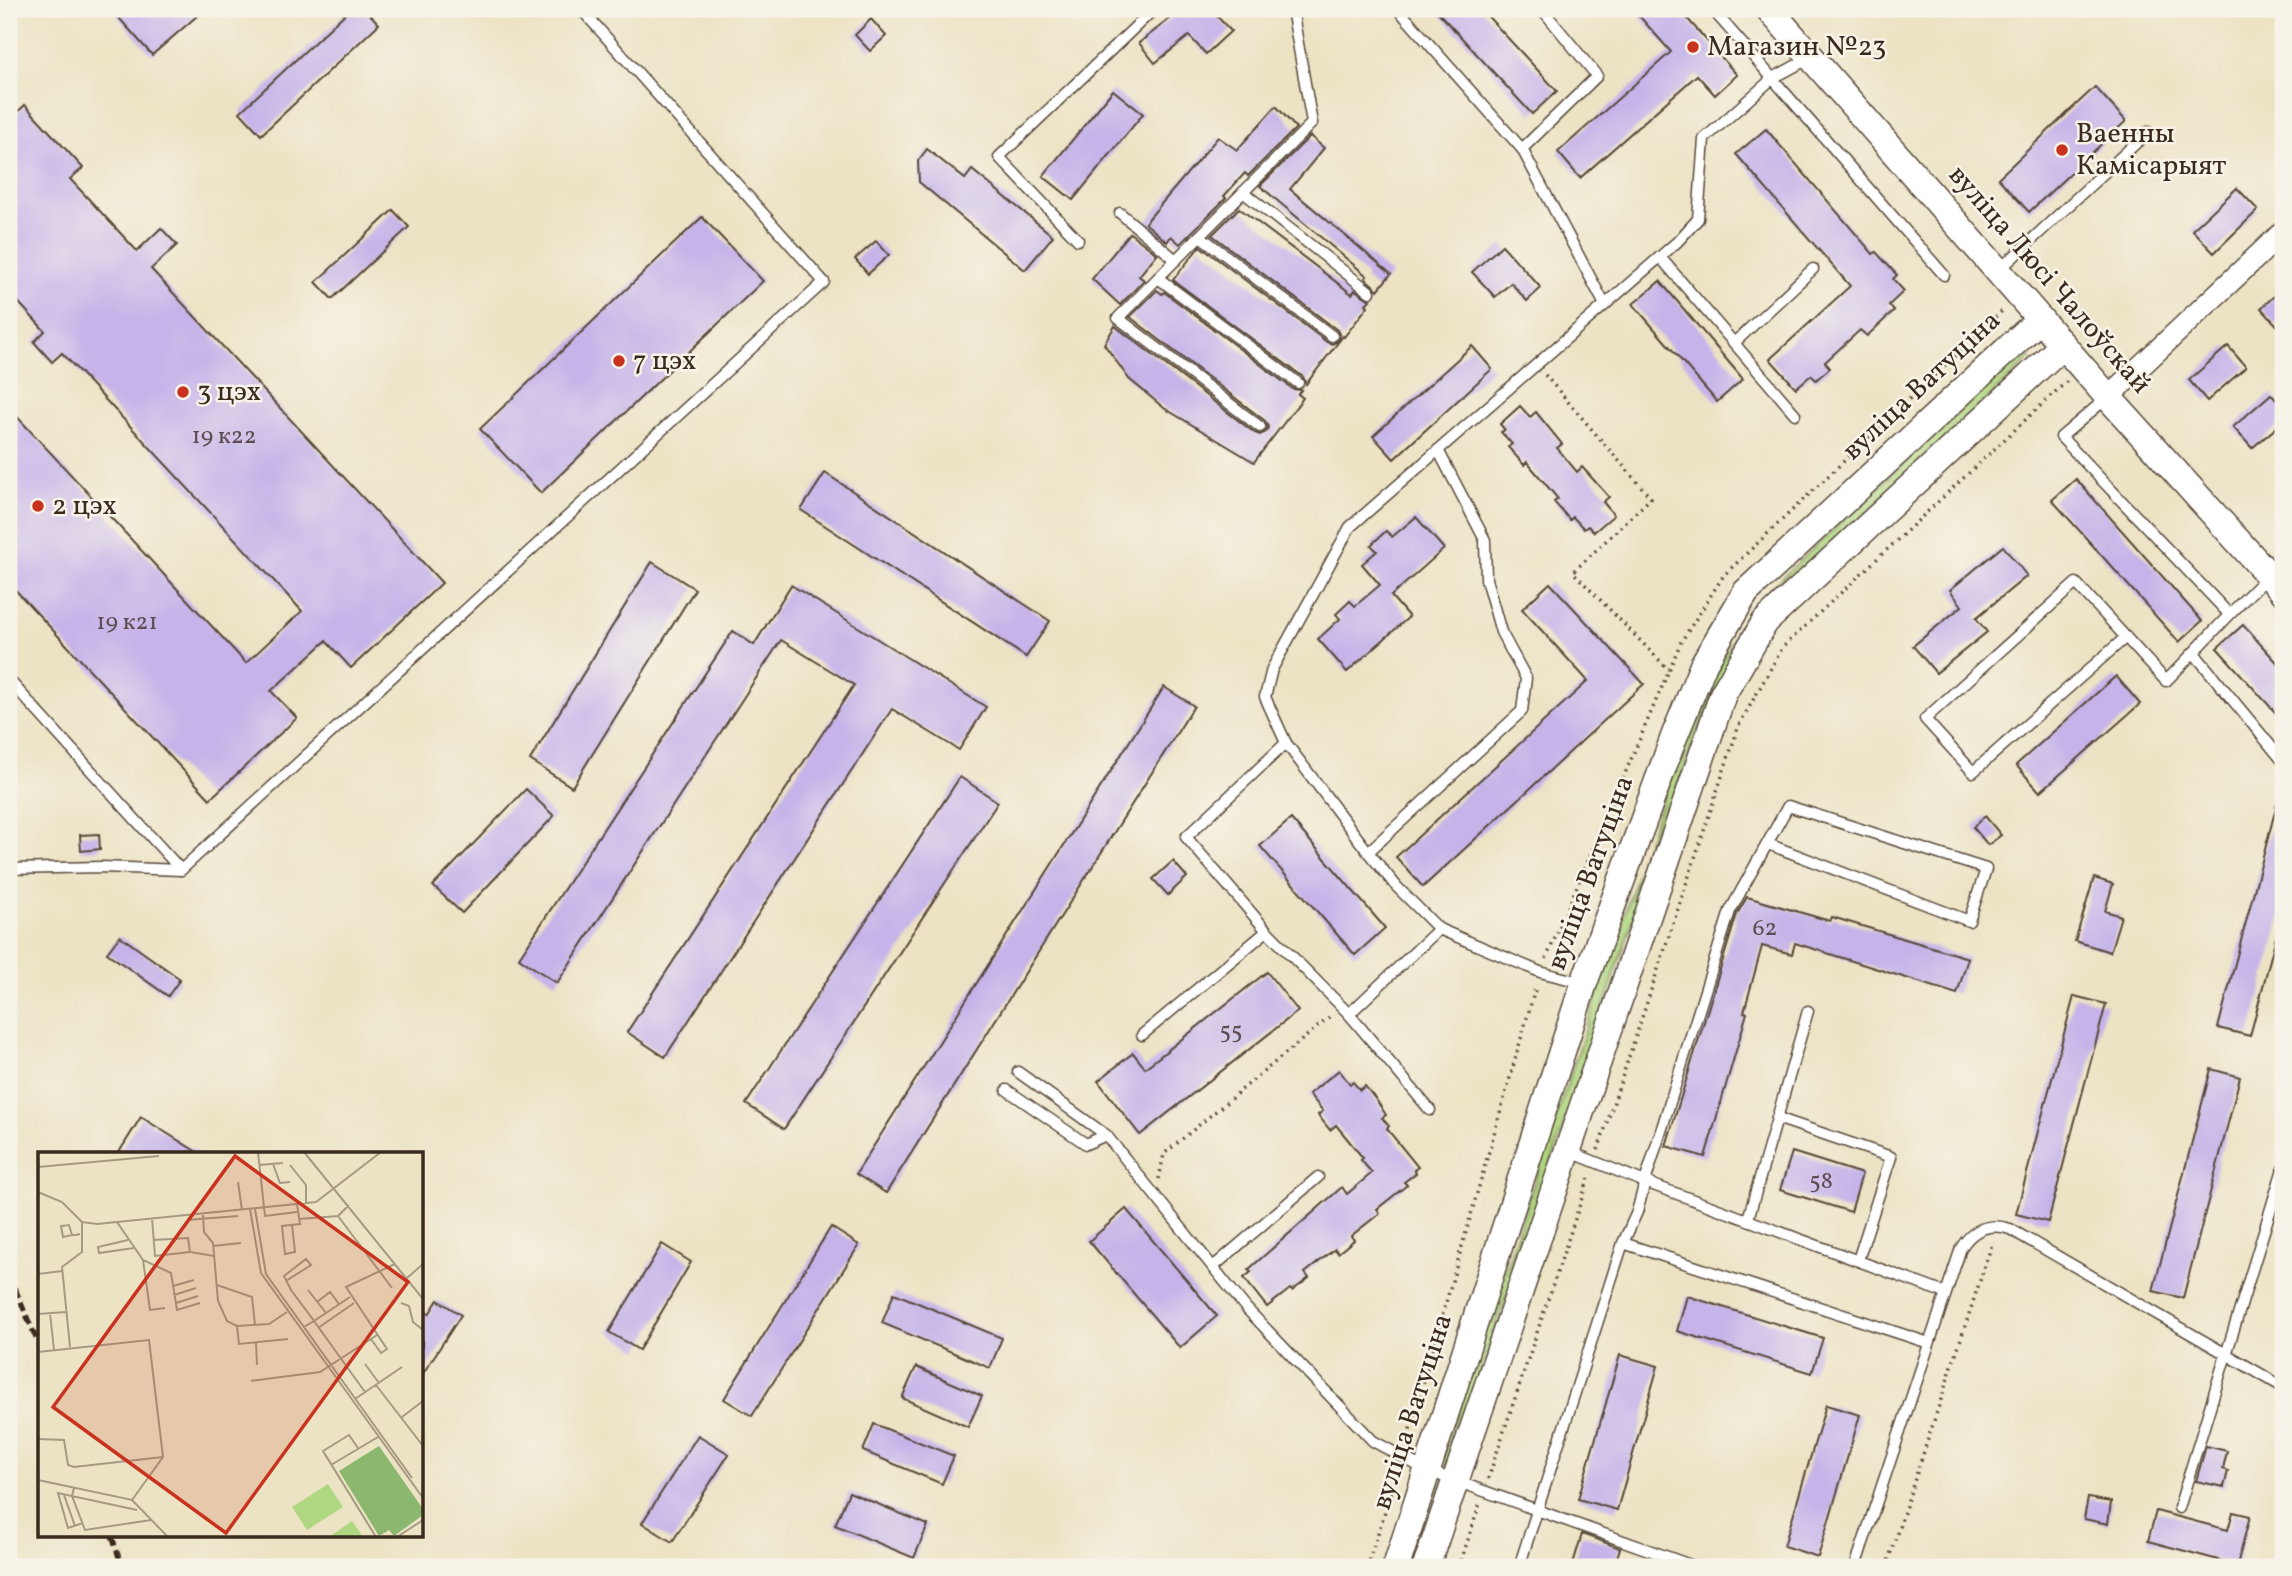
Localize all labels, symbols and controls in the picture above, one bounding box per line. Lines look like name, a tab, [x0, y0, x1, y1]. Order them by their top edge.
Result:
place label: Магазин №23	[1707, 28, 1886, 67]
marker: Магазин №23	[1685, 39, 1701, 55]
place label: Ваенны Камісарыят	[2076, 115, 2226, 186]
marker: Ваенны Камісарыят	[2054, 142, 2070, 158]
street label: вуліца Люсі Чалоўскай	[1939, 157, 2159, 403]
street label: вуліца Ватуціна	[1834, 302, 2010, 470]
place label: 7 цэх	[633, 342, 696, 381]
marker: 7 цэх	[611, 353, 627, 369]
place label: 3 цэх	[197, 373, 261, 412]
marker: 3 цэх	[175, 384, 191, 400]
house number: 19 к22	[191, 420, 257, 454]
place label: 2 цэх	[52, 487, 117, 526]
marker: 2 цэх	[30, 498, 46, 514]
house number: 19 к21	[96, 606, 158, 640]
street label: вуліца Ватуціна	[1538, 770, 1644, 976]
house number: 62	[1752, 912, 1778, 946]
house number: 55	[1219, 1015, 1243, 1049]
inset map	[38, 1152, 424, 1538]
house number: 58	[1809, 1165, 1833, 1199]
street label: вуліца Ватуціна	[1363, 1309, 1463, 1515]

